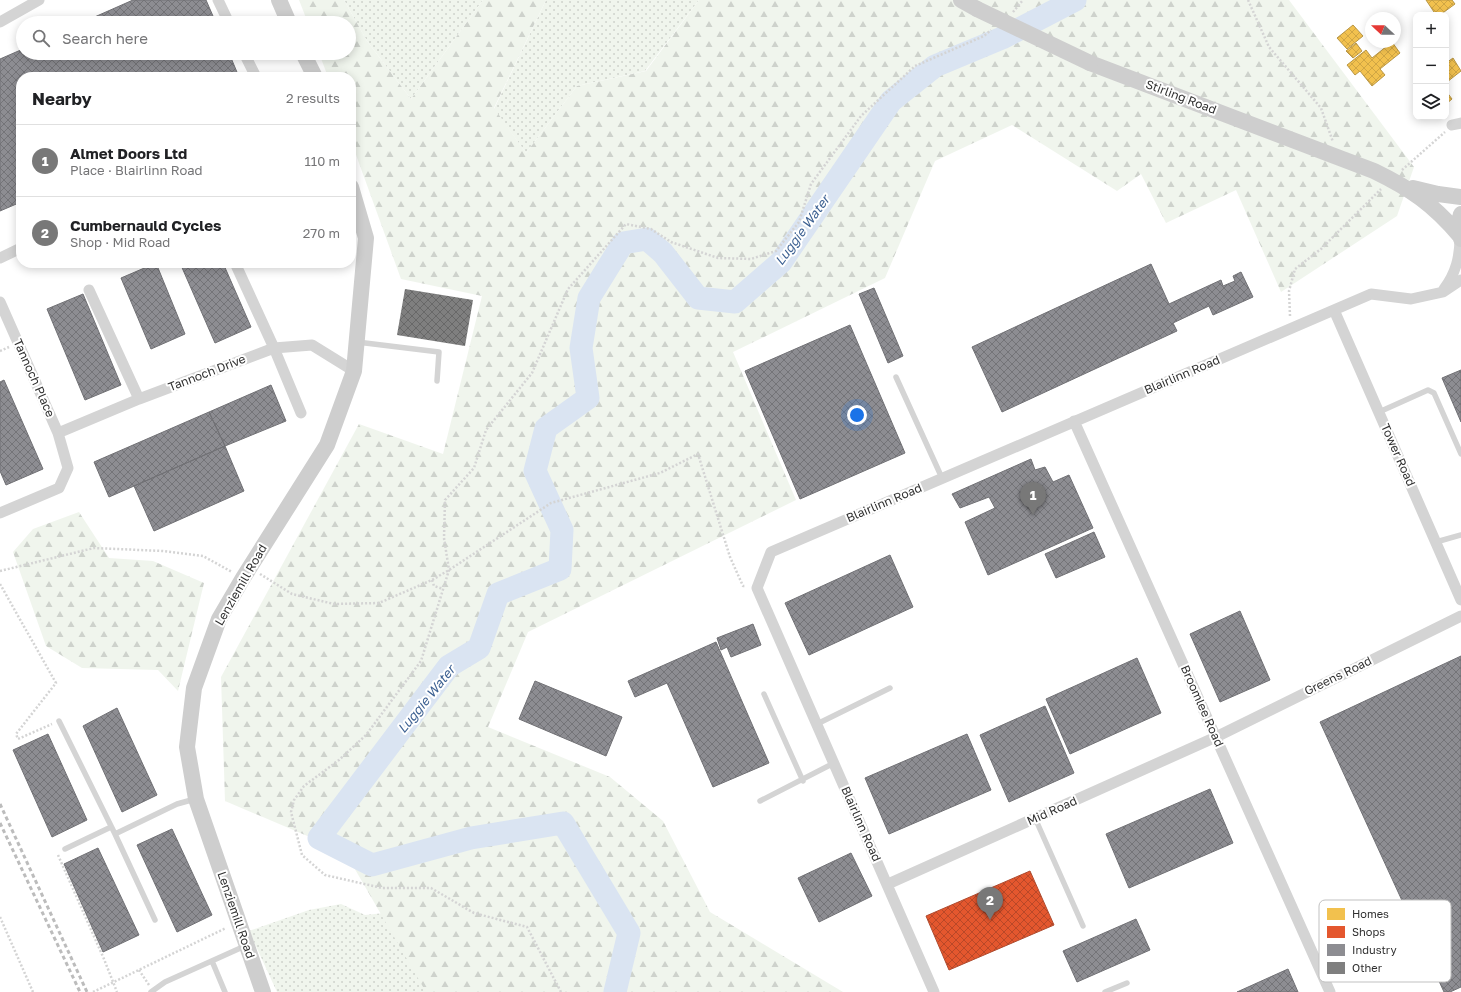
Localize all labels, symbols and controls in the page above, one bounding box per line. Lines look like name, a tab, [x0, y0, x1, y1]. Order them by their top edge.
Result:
north arrow	[1365, 12, 1401, 48]
map controls	[1413, 12, 1449, 120]
button: +	[1413, 12, 1449, 48]
search box	[16, 16, 356, 60]
icon: search	[30, 27, 52, 49]
text: Search here	[62, 29, 148, 47]
button: −	[1413, 48, 1449, 84]
street label: Stirling Road	[1144, 76, 1219, 117]
button: layers	[1413, 84, 1449, 120]
text: Nearby	[32, 88, 92, 109]
text: 2 results	[286, 90, 340, 106]
text: Almet Doors Ltd	[70, 144, 187, 162]
text: 1	[42, 153, 48, 169]
text: 110 m	[305, 153, 340, 169]
text: Place · Blairlinn Road	[70, 162, 203, 178]
water label: Luggie Water	[771, 190, 834, 268]
text: Cumbernauld Cycles	[70, 216, 221, 234]
text: 2	[41, 225, 49, 241]
text: 270 m	[303, 225, 340, 241]
text: Shop · Mid Road	[70, 234, 170, 250]
street label: Tannoch Place	[11, 336, 58, 419]
street label: Tannoch Drive	[166, 351, 248, 394]
street label: Blairlinn Road	[1142, 352, 1222, 397]
your location	[847, 405, 867, 425]
street label: Tower Road	[1378, 421, 1419, 488]
street label: Blairlinn Road	[844, 480, 924, 525]
pin: 1	[1020, 482, 1046, 515]
street label: Lenziemill Road	[211, 541, 270, 628]
street label: Greens Road	[1302, 653, 1374, 698]
water label: Luggie Water	[394, 661, 459, 736]
street label: Broomlee Road	[1178, 663, 1227, 749]
street label: Blairlinn Road	[838, 784, 885, 864]
street label: Mid Road	[1024, 793, 1079, 828]
street label: Lenziemill Road	[215, 869, 258, 960]
pin: 2	[977, 887, 1003, 920]
legend	[1319, 900, 1451, 982]
text: Homes	[1352, 907, 1389, 920]
text: Shops	[1352, 925, 1385, 938]
text: Industry	[1352, 943, 1397, 956]
text: Other	[1352, 961, 1383, 974]

